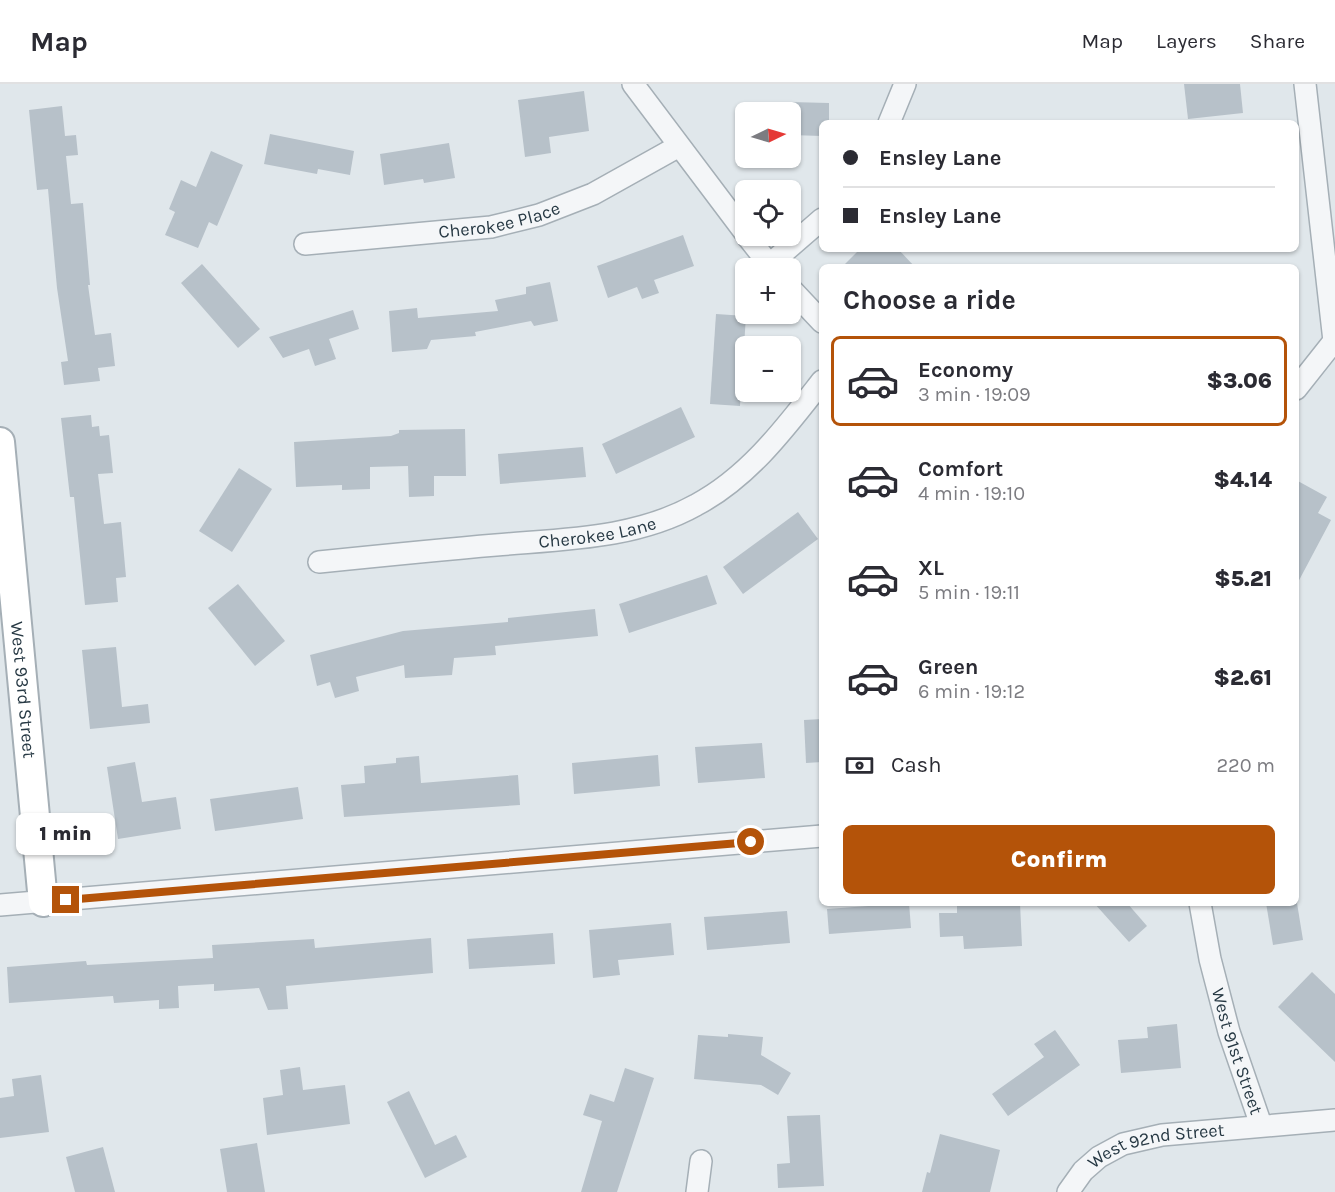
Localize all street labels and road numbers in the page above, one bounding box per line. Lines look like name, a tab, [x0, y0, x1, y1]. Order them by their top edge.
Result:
street label: Cherokee Place	[437, 197, 563, 243]
street label: Cherokee Lane	[538, 512, 659, 553]
street label: West 93rd Street	[6, 621, 41, 760]
street label: West 91st Street	[1207, 986, 1268, 1118]
street label: West 92nd Street	[1083, 1119, 1225, 1173]

